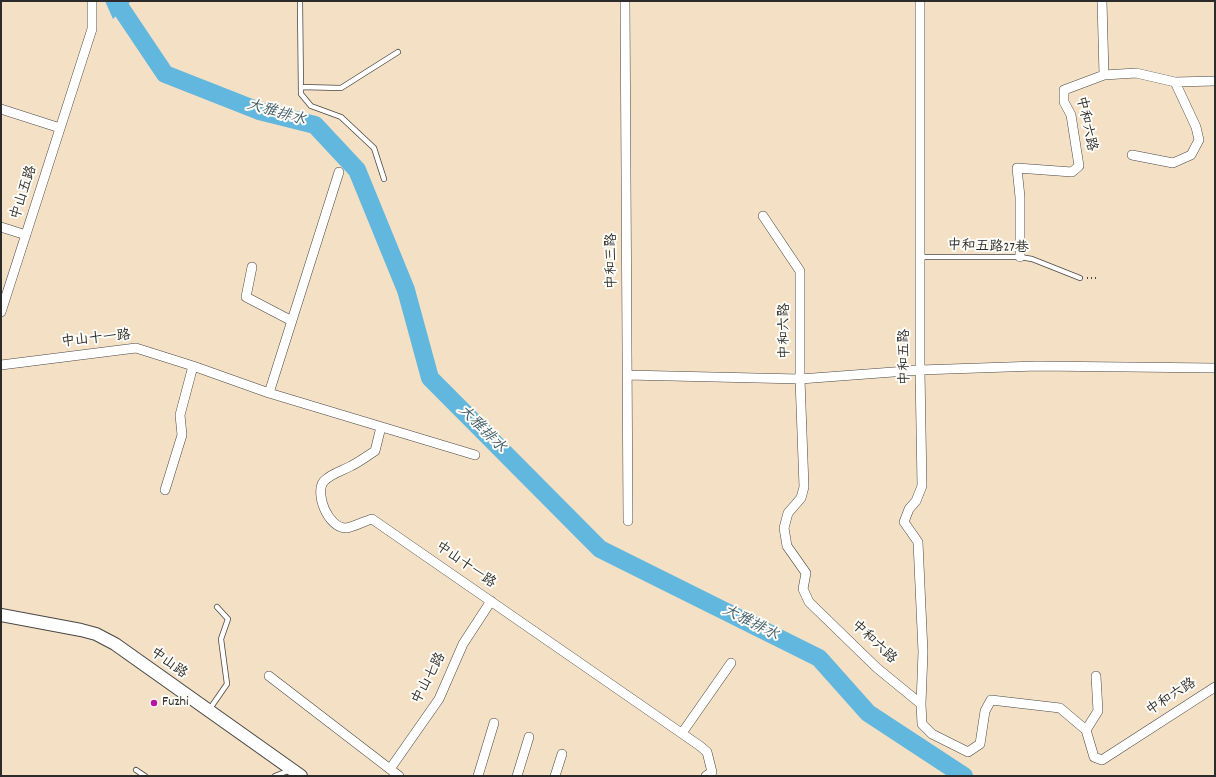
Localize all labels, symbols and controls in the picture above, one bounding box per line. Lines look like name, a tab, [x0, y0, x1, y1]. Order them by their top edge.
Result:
street label: 中和六路	[1071, 95, 1099, 153]
water label: 大雅排水	[245, 97, 307, 131]
street label: 中山五路	[8, 164, 42, 222]
street label: 中和三路	[605, 233, 621, 289]
street label: 中和五路27巷	[947, 238, 1029, 258]
street label: 中和六路	[778, 303, 794, 359]
street label: 中山十一路	[60, 328, 132, 352]
street label: 中和五路	[898, 329, 914, 385]
water label: 大雅排水	[453, 402, 509, 458]
street label: 中山十一路	[432, 539, 498, 593]
water label: 大雅排水	[719, 602, 781, 646]
street label: 中和六路	[847, 618, 899, 668]
street label: 中山路	[146, 645, 190, 683]
street label: 中山七路	[409, 650, 451, 708]
street label: 中和六路	[1144, 676, 1200, 720]
place label: Fuzhi	[162, 695, 189, 711]
marker: Fuzhi	[149, 698, 159, 708]

